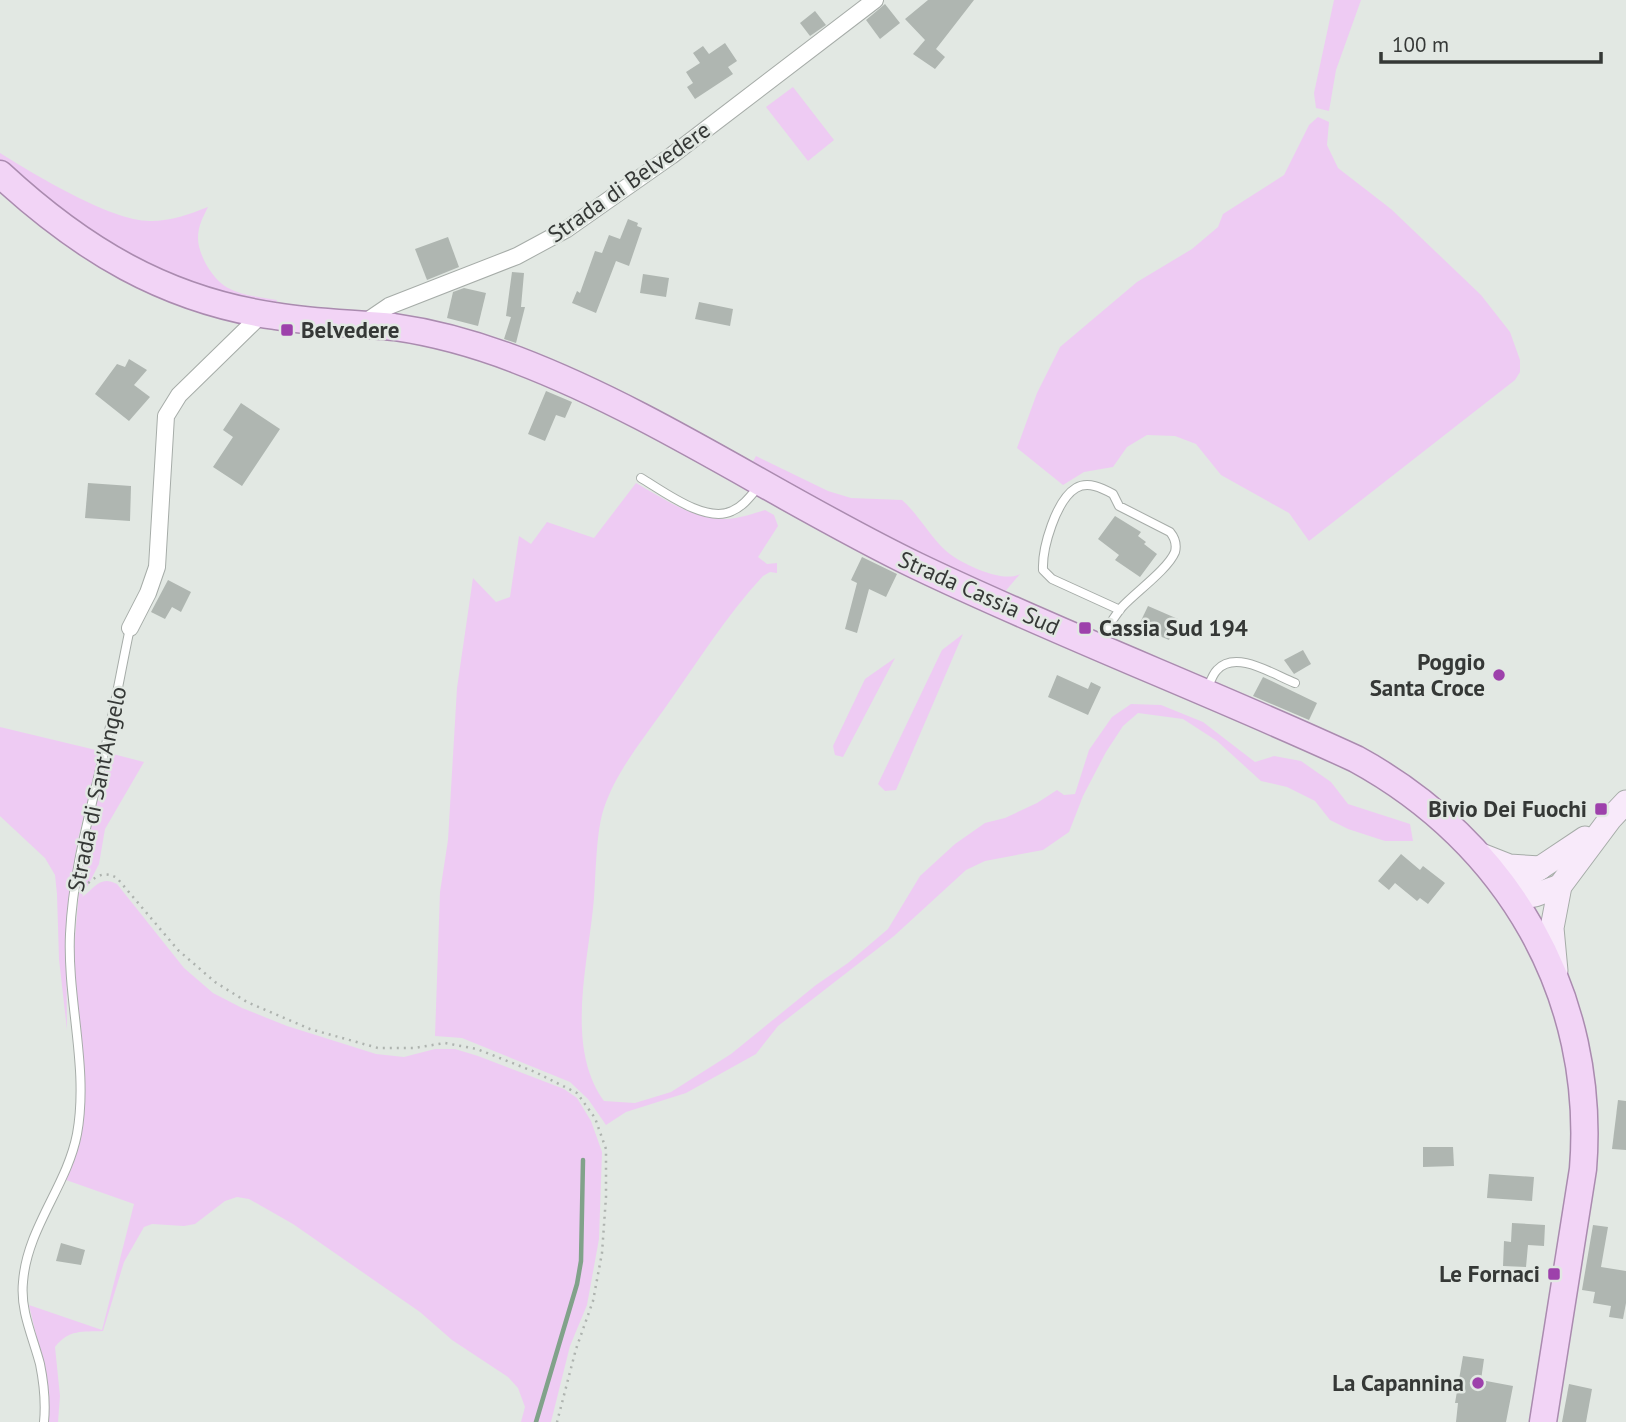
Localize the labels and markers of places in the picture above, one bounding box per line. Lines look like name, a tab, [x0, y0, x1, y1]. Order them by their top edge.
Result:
place label: Belvedere	[301, 315, 399, 344]
marker: Belvedere	[279, 322, 295, 338]
place label: Cassia Sud 194	[1099, 613, 1248, 642]
marker: Cassia Sud 194	[1077, 620, 1093, 636]
place label: Poggio Santa Croce	[1370, 647, 1485, 702]
marker: Poggio Santa Croce	[1491, 667, 1507, 683]
place label: Bivio Dei Fuochi	[1428, 794, 1587, 823]
marker: Bivio Dei Fuochi	[1593, 801, 1609, 817]
place label: Le Fornaci	[1439, 1259, 1540, 1288]
marker: Le Fornaci	[1546, 1266, 1562, 1282]
place label: La Capannina	[1332, 1368, 1464, 1397]
marker: La Capannina	[1470, 1375, 1486, 1391]

